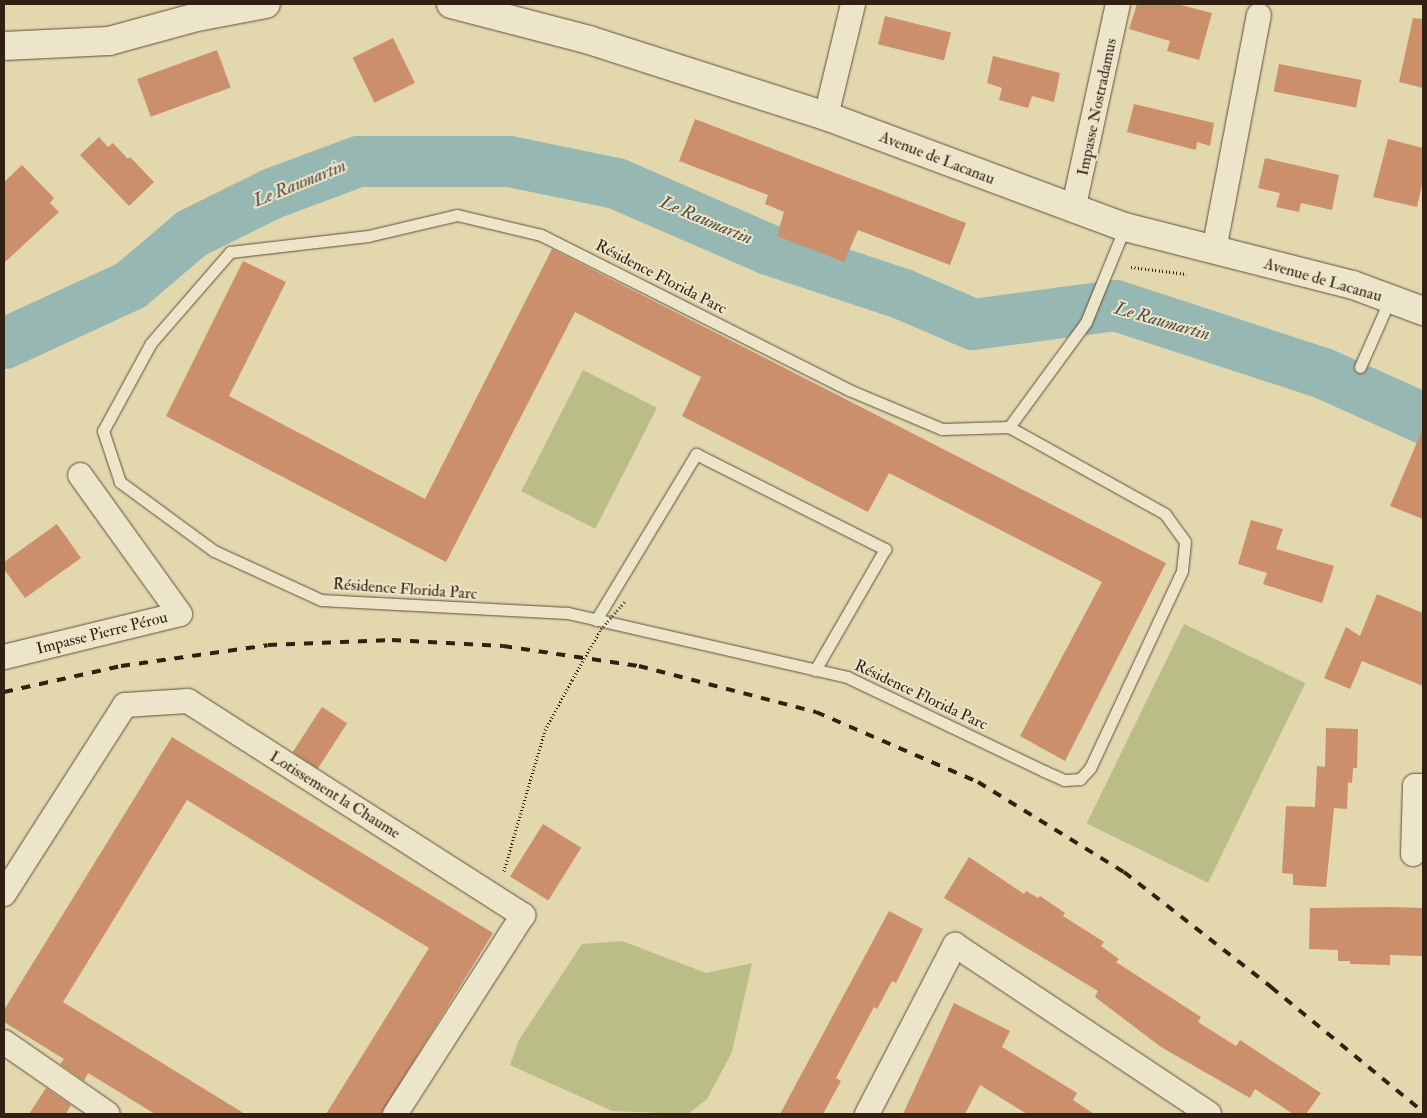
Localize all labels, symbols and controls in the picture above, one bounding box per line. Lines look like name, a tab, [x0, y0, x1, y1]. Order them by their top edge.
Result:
street label: Impasse Nostradamus	[1073, 37, 1121, 177]
street label: Avenue de Lacanau	[877, 127, 997, 189]
water label: Le Raumartin	[251, 156, 349, 212]
water label: Le Raumartin	[657, 192, 755, 250]
street label: Résidence Florida Parc	[592, 236, 730, 318]
street label: Avenue de Lacanau	[1262, 254, 1384, 306]
water label: Le Raumartin	[1112, 298, 1212, 346]
street label: Résidence Florida Parc	[332, 574, 478, 604]
street label: Impasse Pierre Pérou	[35, 607, 169, 659]
street label: Résidence Florida Parc	[851, 656, 991, 734]
street label: Lotissement la Chaume	[266, 747, 404, 843]

